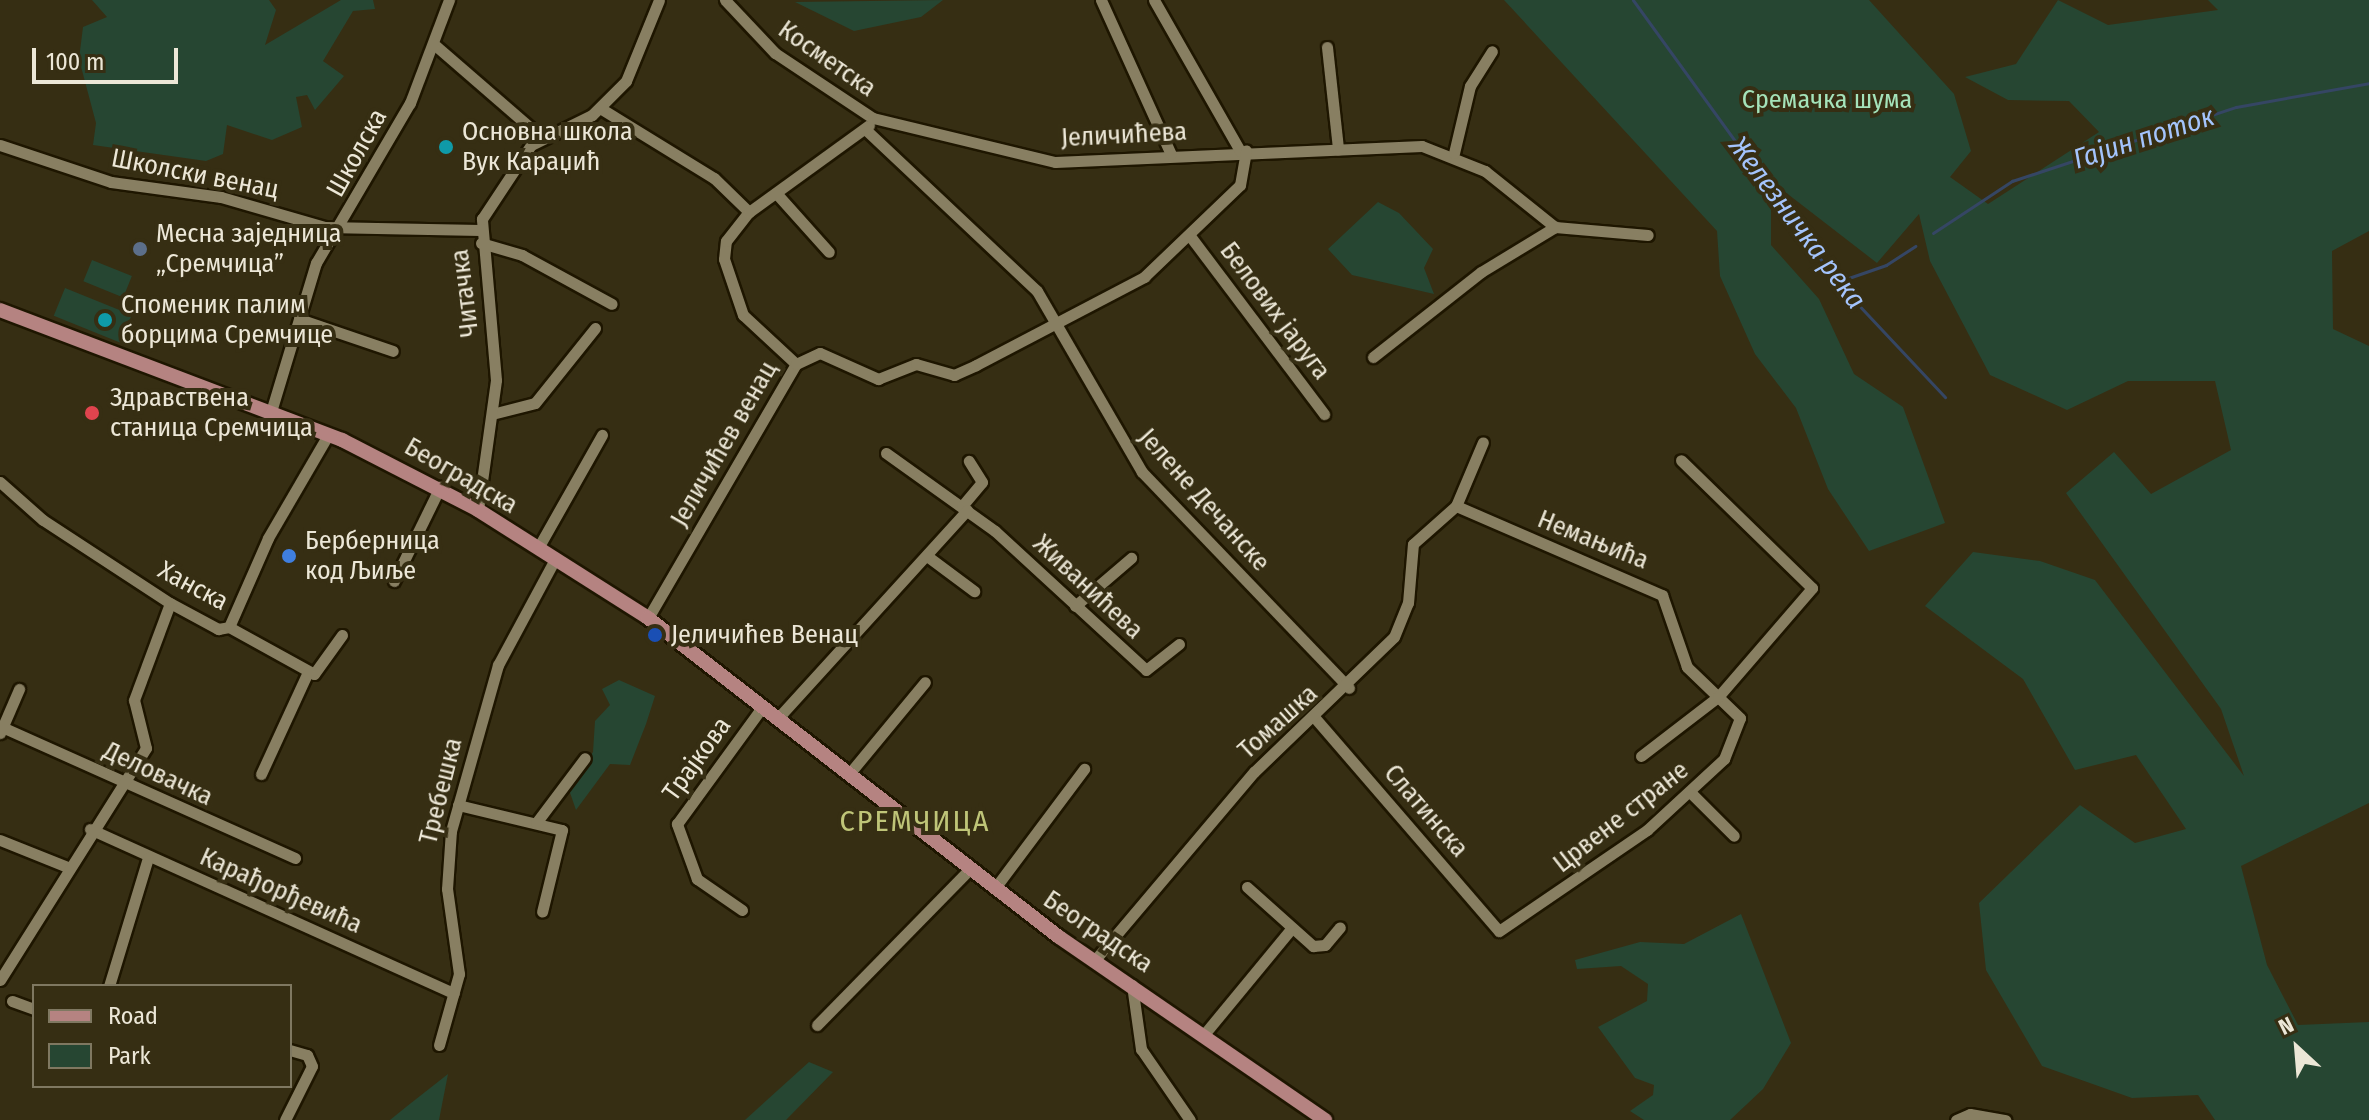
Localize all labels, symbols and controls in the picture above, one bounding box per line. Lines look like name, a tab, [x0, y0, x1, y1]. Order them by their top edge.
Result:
street label: Косметска	[772, 14, 882, 104]
scale bar	[36, 32, 182, 82]
text: 100 m	[46, 48, 104, 76]
park label: Сремачка шума	[1742, 84, 1912, 116]
water label: Гајин поток	[2069, 99, 2219, 177]
street label: Школска	[320, 104, 394, 202]
place label: Основна школа Вук Караџић	[462, 116, 633, 178]
street label: Јеличићева	[1060, 116, 1188, 154]
water label: Железничка река	[1721, 130, 1873, 316]
marker: Основна школа Вук Караџић	[437, 138, 455, 156]
street label: Школски венац	[109, 142, 281, 206]
place label: Месна заједница „Сремчица”	[156, 218, 341, 280]
street label: Белових јаруга	[1213, 236, 1337, 386]
marker: Месна заједница „Сремчица”	[131, 240, 149, 258]
street label: Читачка	[444, 247, 486, 339]
place label: Споменик палим борцима Сремчице	[121, 289, 333, 350]
marker: Споменик палим борцима Сремчице	[96, 311, 114, 329]
street label: Јеличићев венац	[664, 356, 784, 532]
place label: Здравствена станица Сремчица	[110, 382, 313, 444]
marker: Здравствена станица Сремчица	[81, 402, 103, 424]
street label: Јелене Дечанске	[1132, 422, 1276, 578]
street label: Београдска	[399, 431, 523, 521]
street label: Немањића	[1533, 504, 1653, 576]
place label: Берберница код Љиље	[305, 525, 440, 586]
street label: Живанићева	[1027, 528, 1149, 646]
marker: Берберница код Љиље	[280, 547, 298, 565]
street label: Ханска	[153, 555, 233, 617]
place label: Јеличићев Венац	[671, 619, 858, 651]
marker: Јеличићев Венац	[646, 626, 664, 644]
street label: Томашка	[1232, 678, 1324, 766]
street label: Трајкова	[656, 711, 738, 807]
street label: Деловачка	[98, 735, 218, 813]
street label: Требешка	[413, 735, 469, 847]
street label: Црвене стране	[1547, 755, 1695, 879]
street label: Слатинска	[1377, 758, 1475, 864]
district label: СРЕМЧИЦА	[840, 803, 990, 839]
street label: Карађорђевића	[195, 841, 367, 941]
street label: Београдска	[1037, 884, 1159, 980]
legend	[32, 984, 292, 1088]
text: Road	[108, 1002, 158, 1030]
north arrow	[2257, 1008, 2337, 1088]
text: N	[2274, 1011, 2298, 1041]
text: Park	[108, 1042, 151, 1070]

